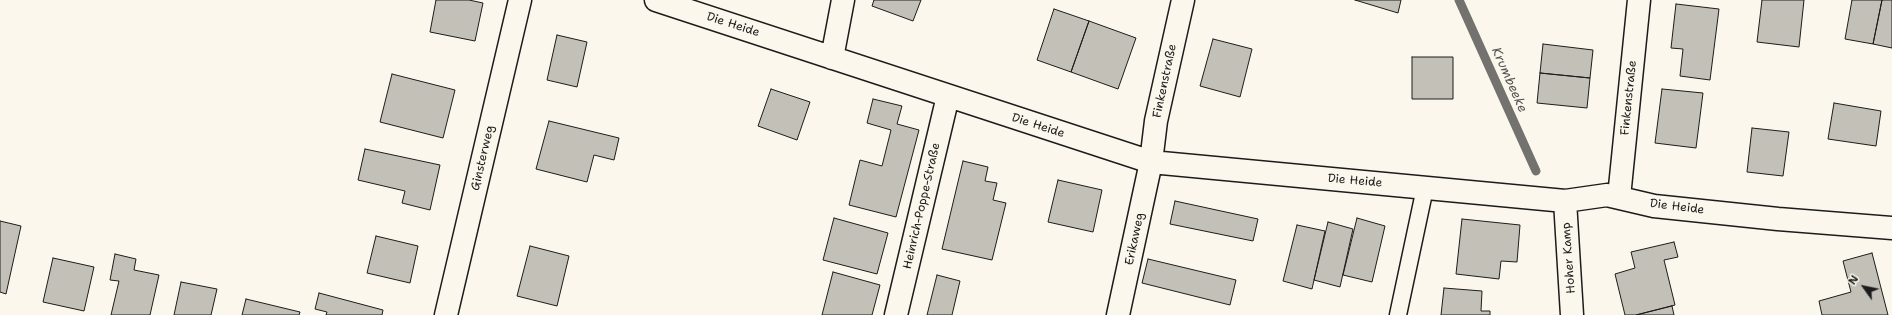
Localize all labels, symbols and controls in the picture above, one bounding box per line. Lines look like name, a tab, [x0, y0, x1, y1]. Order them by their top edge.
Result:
street label: Die Heide	[705, 10, 761, 40]
street label: Finkenstraße	[1150, 43, 1180, 119]
water label: Krumbeeke	[1488, 45, 1530, 115]
street label: Finkenstraße	[1618, 60, 1640, 136]
street label: Die Heide	[1010, 111, 1066, 141]
street label: Ginsterweg	[468, 124, 498, 192]
street label: Heinrich-Poppe-Straße	[900, 141, 944, 271]
street label: Die Heide	[1327, 171, 1383, 191]
street label: Die Heide	[1649, 197, 1705, 217]
street label: Erikaweg	[1122, 211, 1148, 267]
street label: Hoher Kamp	[1559, 222, 1579, 294]
north arrow	[1844, 267, 1884, 307]
text: N	[1845, 272, 1862, 288]

